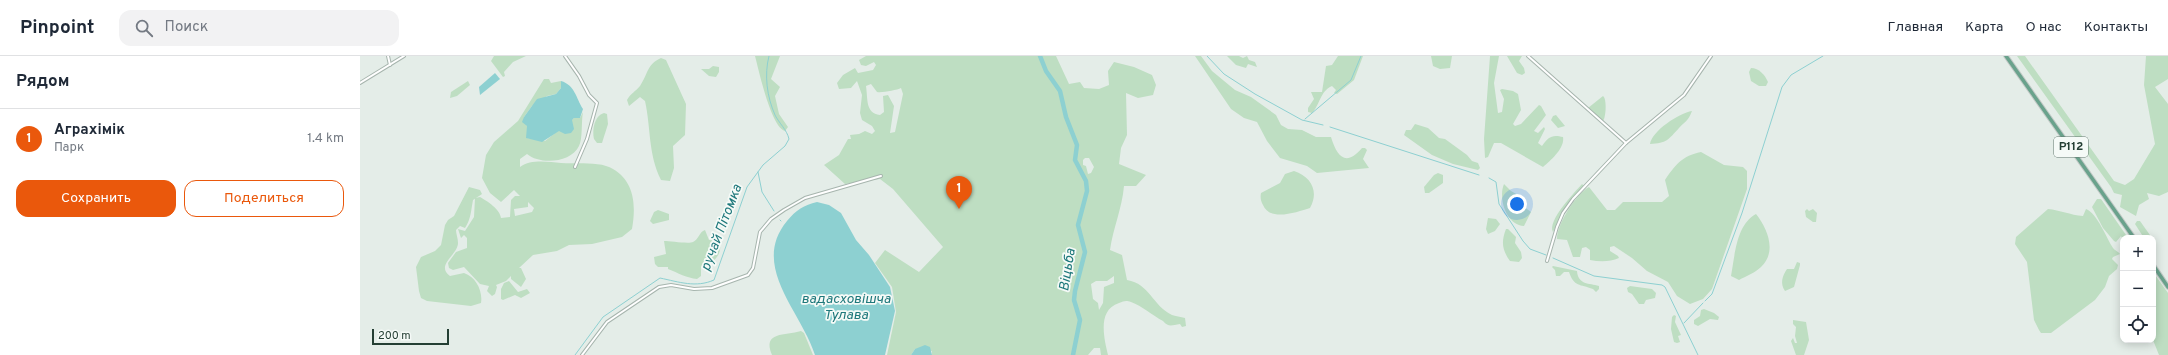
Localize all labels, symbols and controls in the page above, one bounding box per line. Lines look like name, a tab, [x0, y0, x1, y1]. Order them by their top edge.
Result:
search box	[119, 10, 399, 46]
text: Pinpoint	[20, 16, 95, 40]
icon: search	[133, 17, 155, 39]
text: Поиск	[165, 18, 208, 37]
text: Главная	[1888, 19, 1943, 36]
text: Карта	[1965, 19, 2003, 36]
text: О нас	[2025, 19, 2062, 36]
text: Контакты	[2084, 19, 2148, 36]
text: Рядом	[16, 71, 69, 93]
text: Аграхімік	[54, 121, 125, 140]
text: 1	[26, 131, 32, 147]
text: 1.4 km	[307, 131, 344, 147]
road number: Р112	[2054, 137, 2088, 157]
text: Парк	[54, 140, 84, 156]
pin: 1	[946, 176, 972, 209]
button: Сохранить	[16, 180, 176, 217]
button: Поделиться	[184, 180, 344, 217]
water label: ручай Пітомка	[698, 182, 747, 274]
your location	[1507, 194, 1527, 214]
map controls	[2120, 235, 2156, 343]
button: +	[2120, 235, 2156, 271]
water label: Віцьба	[1056, 247, 1080, 292]
button: −	[2120, 271, 2156, 307]
water label: вадасховішча Тулава	[801, 291, 891, 324]
button: locate	[2120, 307, 2156, 343]
scale bar	[372, 327, 449, 346]
text: 200 m	[378, 329, 411, 343]

